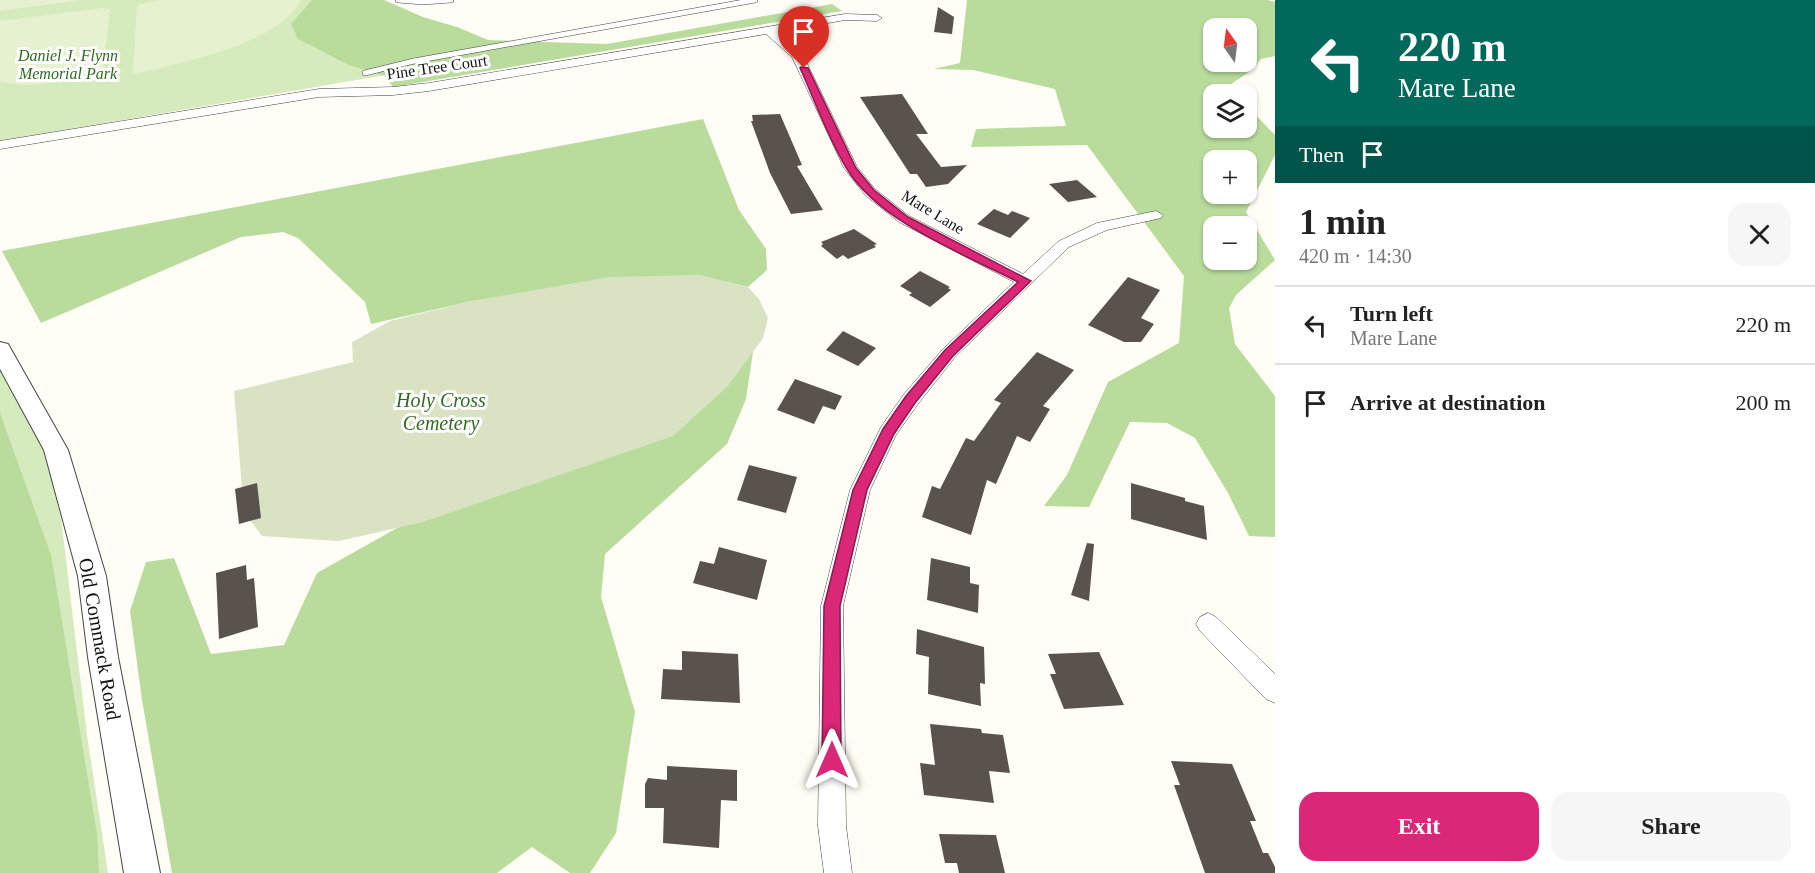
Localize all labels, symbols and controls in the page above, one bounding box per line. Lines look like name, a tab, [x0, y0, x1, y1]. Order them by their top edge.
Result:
pin	[778, 6, 829, 68]
icon: arrive	[787, 15, 820, 48]
north arrow	[1203, 18, 1257, 72]
map controls	[1203, 18, 1257, 270]
icon: left	[1299, 24, 1377, 102]
text: 220 m	[1398, 24, 1507, 70]
park label: Daniel J. Flynn Memorial Park	[17, 47, 118, 82]
street label: Pine Tree Court	[386, 51, 489, 82]
text: Mare Lane	[1398, 73, 1516, 103]
button: layers	[1203, 84, 1257, 138]
icon: arrive	[1356, 138, 1389, 171]
text: Then	[1299, 142, 1344, 167]
button: +	[1203, 150, 1257, 204]
street label: Mare Lane	[899, 187, 967, 237]
text: 1 min	[1299, 202, 1386, 242]
button: close	[1728, 203, 1791, 266]
button: −	[1203, 216, 1257, 270]
text: 420 m · 14:30	[1299, 245, 1412, 267]
text: Turn left	[1350, 301, 1433, 326]
icon: left	[1299, 309, 1332, 342]
text: 220 m	[1735, 312, 1791, 337]
text: Mare Lane	[1350, 327, 1437, 349]
icon: arrive	[1299, 387, 1332, 420]
park label: Holy Cross Cemetery	[395, 389, 486, 435]
text: Arrive at destination	[1350, 390, 1546, 415]
text: 200 m	[1735, 390, 1791, 415]
street label: Old Commack Road	[75, 556, 125, 722]
position arrow	[800, 728, 864, 792]
button: Exit	[1299, 792, 1539, 861]
button: Share	[1551, 792, 1791, 861]

